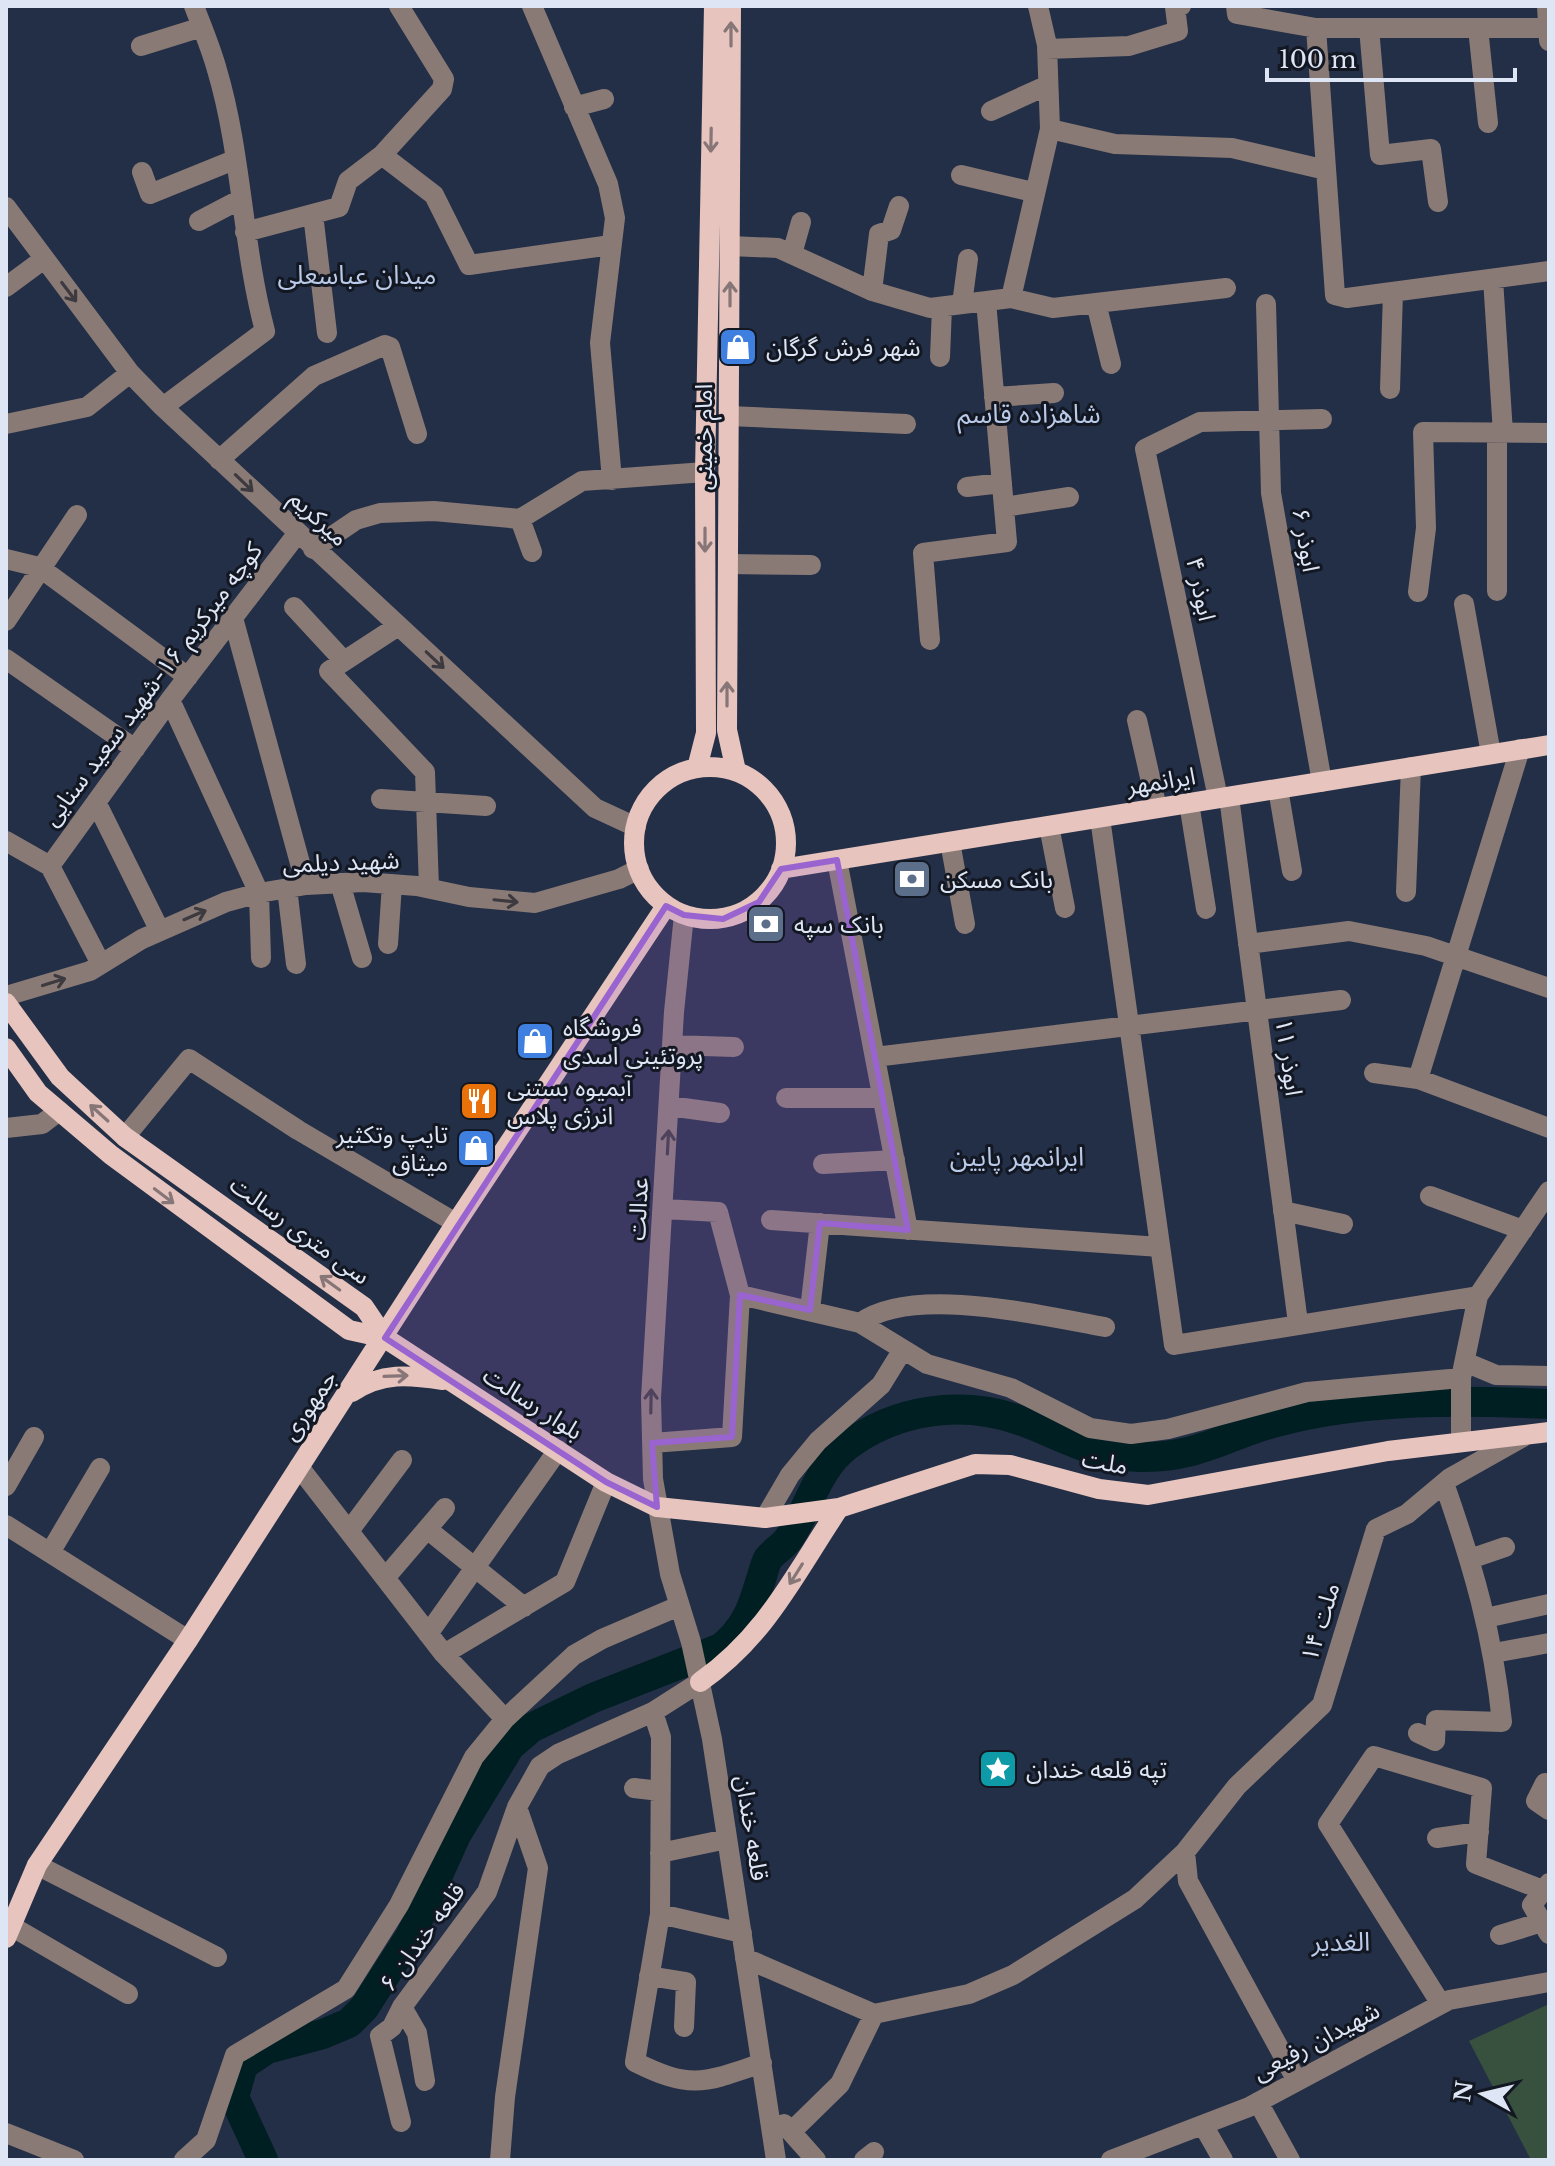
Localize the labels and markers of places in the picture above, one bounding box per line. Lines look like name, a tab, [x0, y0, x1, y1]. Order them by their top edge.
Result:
shop icon: شهر فرش گرگان	[717, 326, 759, 368]
place label: شهر فرش گرگان	[766, 333, 921, 362]
bank icon: بانک مسکن	[891, 858, 933, 900]
place label: بانک مسکن	[940, 865, 1053, 894]
bank icon: بانک سپه	[745, 903, 787, 945]
place label: بانک سپه	[794, 910, 884, 940]
place label: فروشگاه پروتئینی اسدی	[563, 1013, 703, 1071]
shop icon: فروشگاه پروتئینی اسدی	[514, 1020, 556, 1062]
place label: آبمیوه بستنی انرژی پلاس	[507, 1073, 633, 1131]
restaurant icon: آبمیوه بستنی انرژی پلاس	[458, 1080, 500, 1122]
place label: تایپ وتکثیر میثاق	[335, 1120, 448, 1177]
shop icon: تایپ وتکثیر میثاق	[455, 1127, 497, 1169]
place icon: تپه قلعه خندان	[977, 1748, 1019, 1790]
place label: تپه قلعه خندان	[1026, 1755, 1167, 1785]

